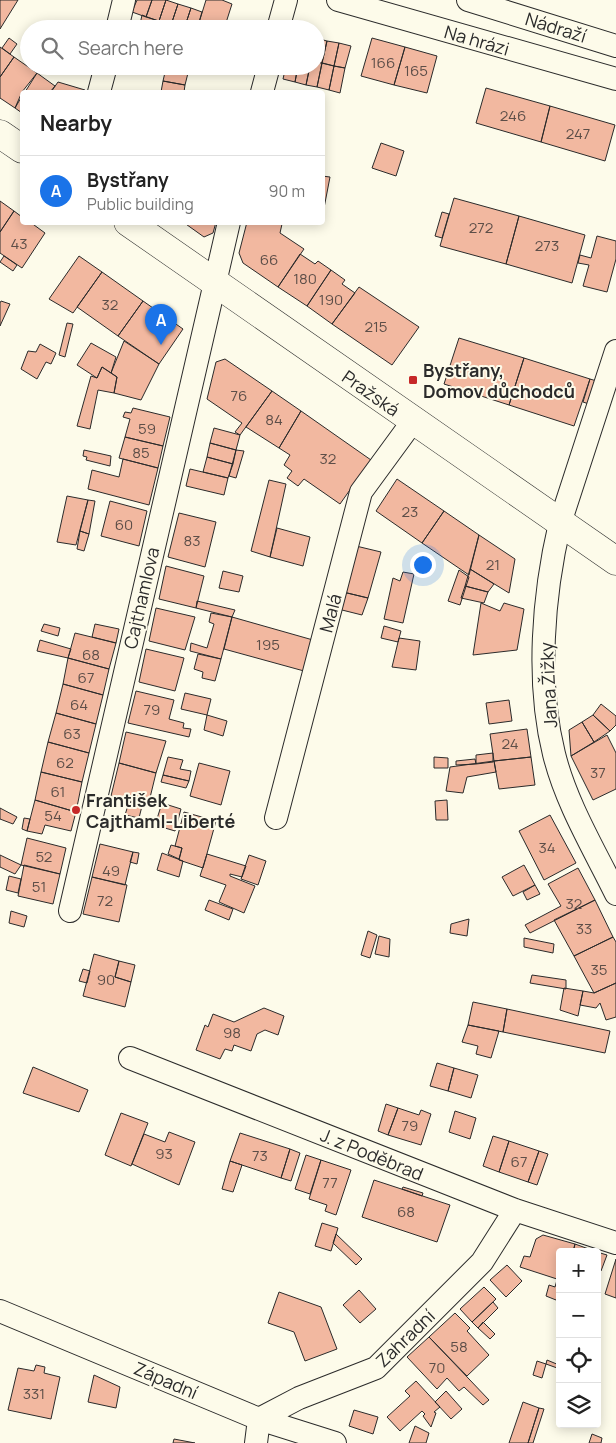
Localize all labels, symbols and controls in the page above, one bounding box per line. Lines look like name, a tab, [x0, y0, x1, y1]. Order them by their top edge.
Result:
street label: Nádraží	[522, 6, 590, 48]
street label: Na hrázi	[442, 19, 512, 61]
search box	[20, 20, 325, 75]
icon: search	[38, 34, 66, 62]
text: Search here	[78, 35, 184, 61]
house number: 166	[371, 52, 395, 73]
house number: 165	[404, 60, 428, 81]
house number: 246	[500, 105, 526, 126]
text: Nearby	[40, 109, 112, 137]
house number: 247	[566, 123, 590, 144]
text: Bystřany	[87, 167, 169, 193]
text: A	[51, 180, 61, 202]
text: 90 m	[269, 180, 305, 202]
text: Public building	[87, 193, 194, 215]
house number: 272	[469, 217, 493, 238]
house number: 43	[10, 233, 28, 254]
house number: 273	[535, 235, 559, 256]
house number: 66	[260, 249, 278, 270]
house number: 180	[293, 268, 317, 289]
house number: 190	[319, 289, 343, 310]
house number: 32	[102, 294, 118, 315]
pin: A	[145, 304, 177, 345]
house number: 215	[364, 316, 388, 337]
place label: Bystřany, Domov důchodců	[423, 358, 575, 403]
street label: Pražská	[338, 365, 404, 421]
marker: Bystřany, Domov důchodců	[407, 374, 419, 386]
house number: 76	[231, 385, 247, 406]
house number: 84	[265, 409, 283, 430]
house number: 59	[138, 418, 156, 439]
house number: 85	[132, 442, 150, 463]
house number: 32	[320, 448, 336, 469]
house number: 23	[402, 501, 418, 522]
house number: 60	[115, 514, 133, 535]
house number: 83	[183, 530, 201, 551]
street label: Cajthamlova	[118, 545, 164, 651]
your location	[410, 552, 436, 578]
house number: 21	[486, 554, 500, 575]
street label: Malá	[313, 591, 347, 635]
house number: 195	[256, 634, 280, 655]
street label: Jana Žižky	[534, 641, 562, 728]
house number: 68	[82, 644, 100, 665]
house number: 67	[78, 667, 94, 688]
house number: 64	[70, 694, 88, 715]
house number: 79	[144, 699, 160, 720]
house number: 63	[63, 723, 81, 744]
house number: 24	[501, 733, 519, 754]
house number: 62	[56, 752, 74, 773]
house number: 37	[590, 762, 606, 783]
house number: 61	[51, 781, 65, 802]
place label: František Cajthaml-Liberté	[86, 788, 236, 833]
marker: František Cajthaml-Liberté	[70, 804, 82, 816]
house number: 54	[44, 805, 62, 826]
house number: 34	[538, 837, 556, 858]
house number: 52	[36, 846, 52, 867]
house number: 49	[102, 860, 120, 881]
house number: 51	[32, 876, 46, 897]
house number: 72	[97, 890, 113, 911]
house number: 32	[566, 893, 582, 914]
house number: 33	[576, 918, 592, 939]
house number: 35	[591, 959, 607, 980]
house number: 90	[97, 969, 115, 990]
house number: 98	[223, 1022, 241, 1043]
house number: 79	[402, 1115, 418, 1136]
street label: J. z Poděbrad	[317, 1122, 427, 1186]
house number: 93	[155, 1143, 173, 1164]
house number: 73	[252, 1145, 268, 1166]
house number: 67	[511, 1151, 527, 1172]
house number: 77	[322, 1172, 338, 1193]
house number: 68	[397, 1201, 415, 1222]
map controls	[556, 1248, 601, 1428]
button: +	[556, 1248, 601, 1293]
button: −	[556, 1293, 601, 1338]
street label: Zahradní	[370, 1304, 440, 1372]
house number: 58	[450, 1336, 468, 1357]
button: locate	[556, 1338, 601, 1383]
street label: Západní	[130, 1356, 202, 1404]
house number: 70	[429, 1357, 445, 1378]
house number: 331	[23, 1383, 45, 1404]
button: layers	[556, 1383, 601, 1428]

